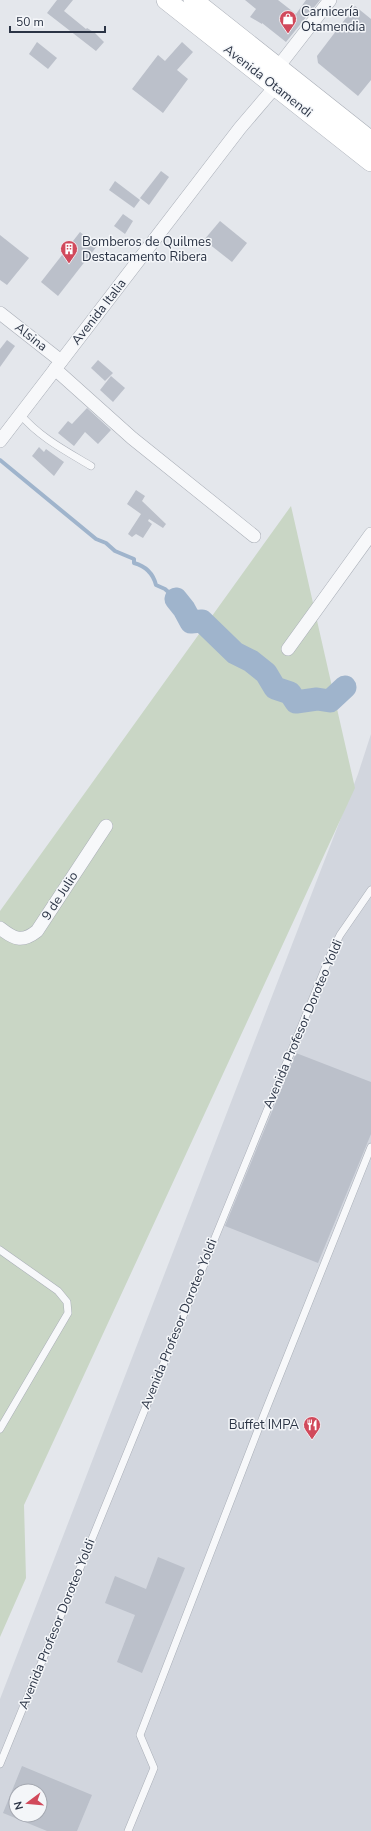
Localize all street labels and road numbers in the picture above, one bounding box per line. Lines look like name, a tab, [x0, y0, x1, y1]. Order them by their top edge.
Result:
street label: Avenida Otamendi	[220, 41, 316, 121]
street label: Avenida Italia	[67, 275, 131, 349]
street label: Alsina	[11, 319, 51, 355]
street label: 9 de Julio	[38, 868, 82, 924]
street label: Avenida Profesor Doroteo Yoldi	[259, 937, 347, 1111]
street label: Avenida Profesor Doroteo Yoldi	[137, 1236, 221, 1412]
street label: Avenida Profesor Doroteo Yoldi	[15, 1536, 99, 1712]

